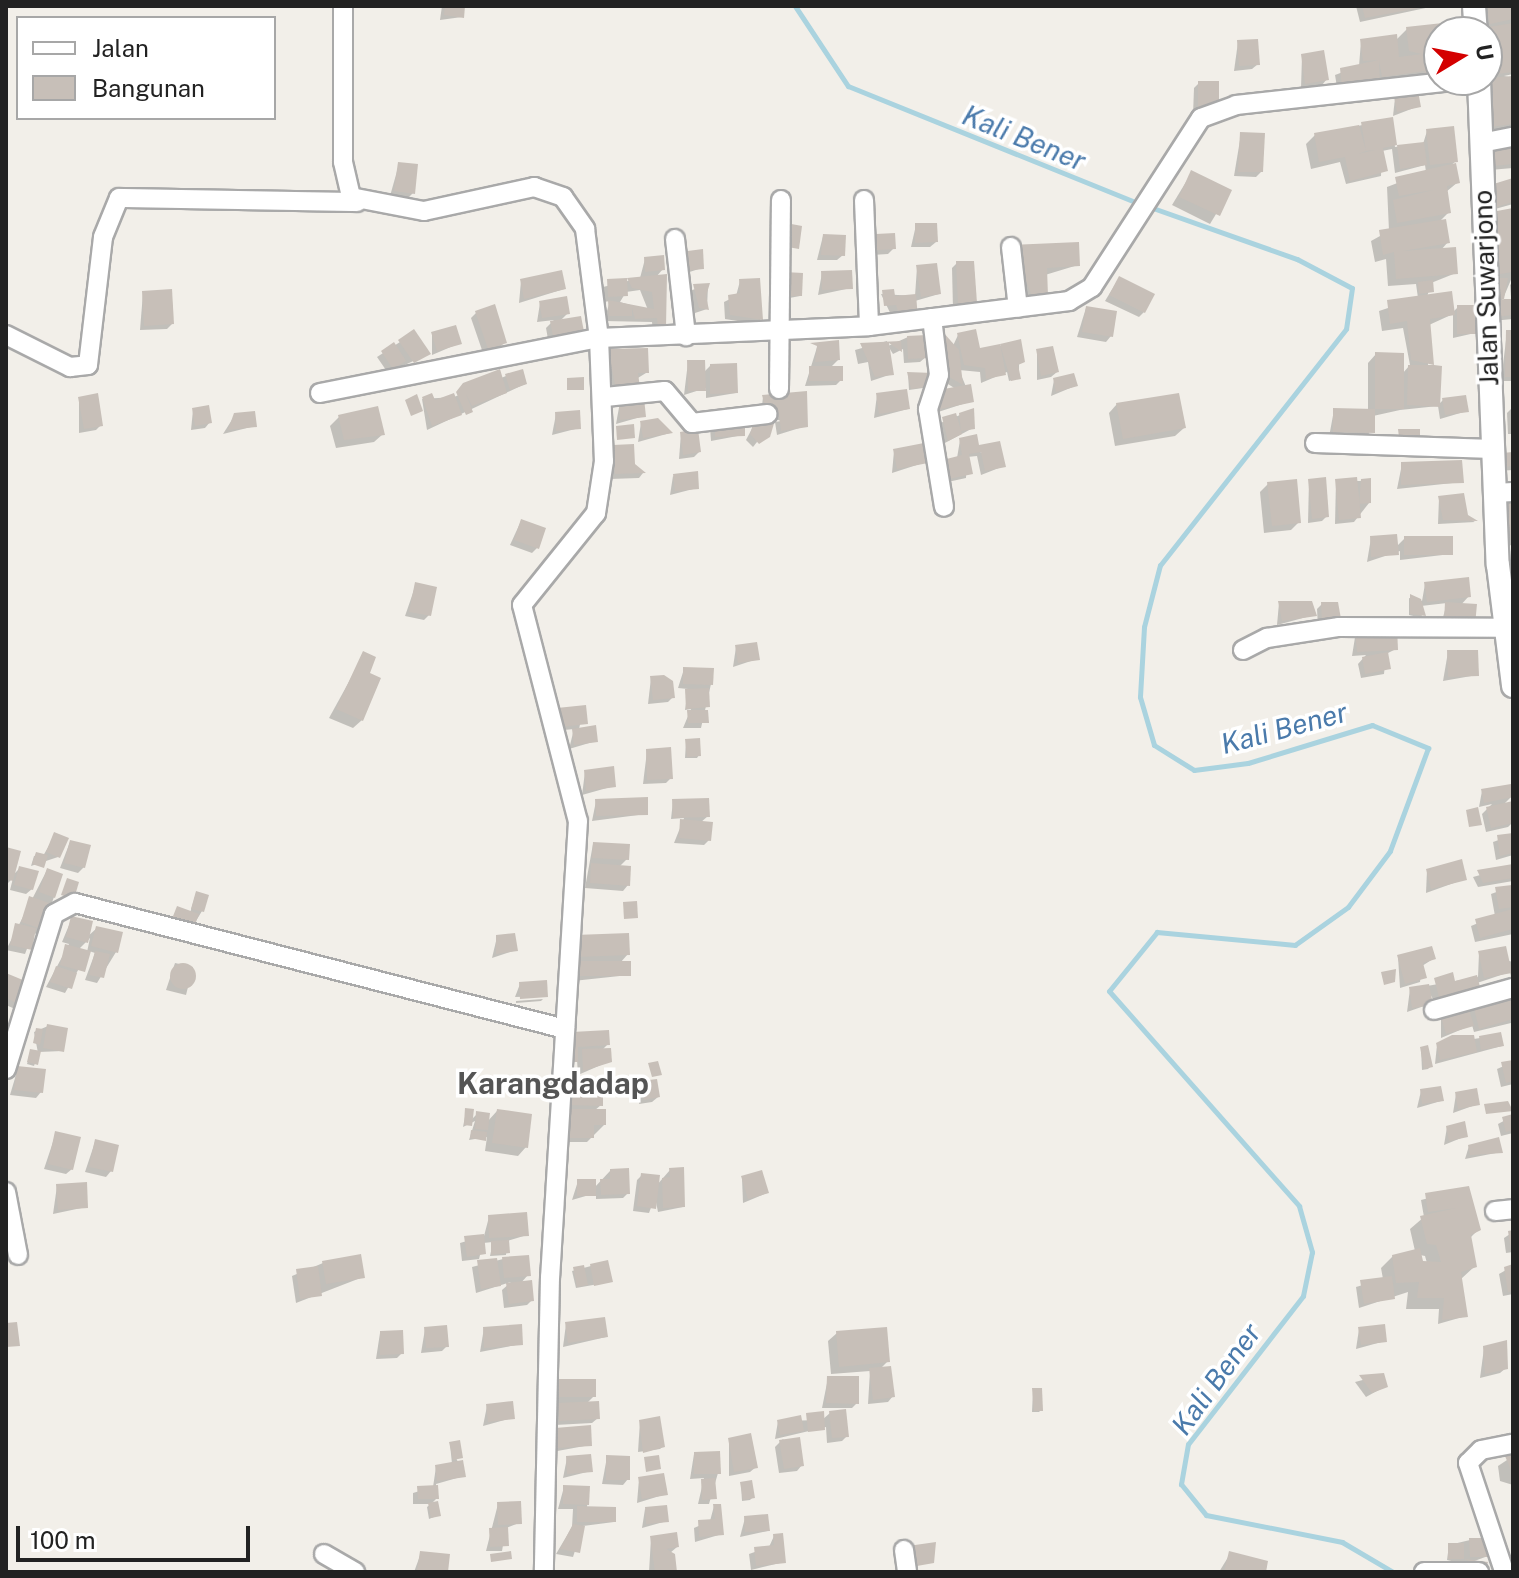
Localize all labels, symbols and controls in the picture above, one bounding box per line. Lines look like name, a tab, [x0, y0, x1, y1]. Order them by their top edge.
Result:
legend	[16, 16, 276, 120]
north arrow	[1423, 16, 1503, 96]
text: Jalan	[92, 34, 149, 62]
text: U	[1470, 42, 1499, 62]
text: Bangunan	[92, 74, 205, 102]
water label: Kali Bener	[958, 98, 1090, 178]
street label: Jalan Suwarjono	[1467, 189, 1505, 387]
water label: Kali Bener	[1217, 695, 1351, 761]
district label: Karangdadap	[457, 1065, 649, 1101]
water label: Kali Bener	[1164, 1317, 1268, 1441]
scale bar	[20, 1510, 254, 1560]
text: 100 m	[30, 1526, 96, 1554]

